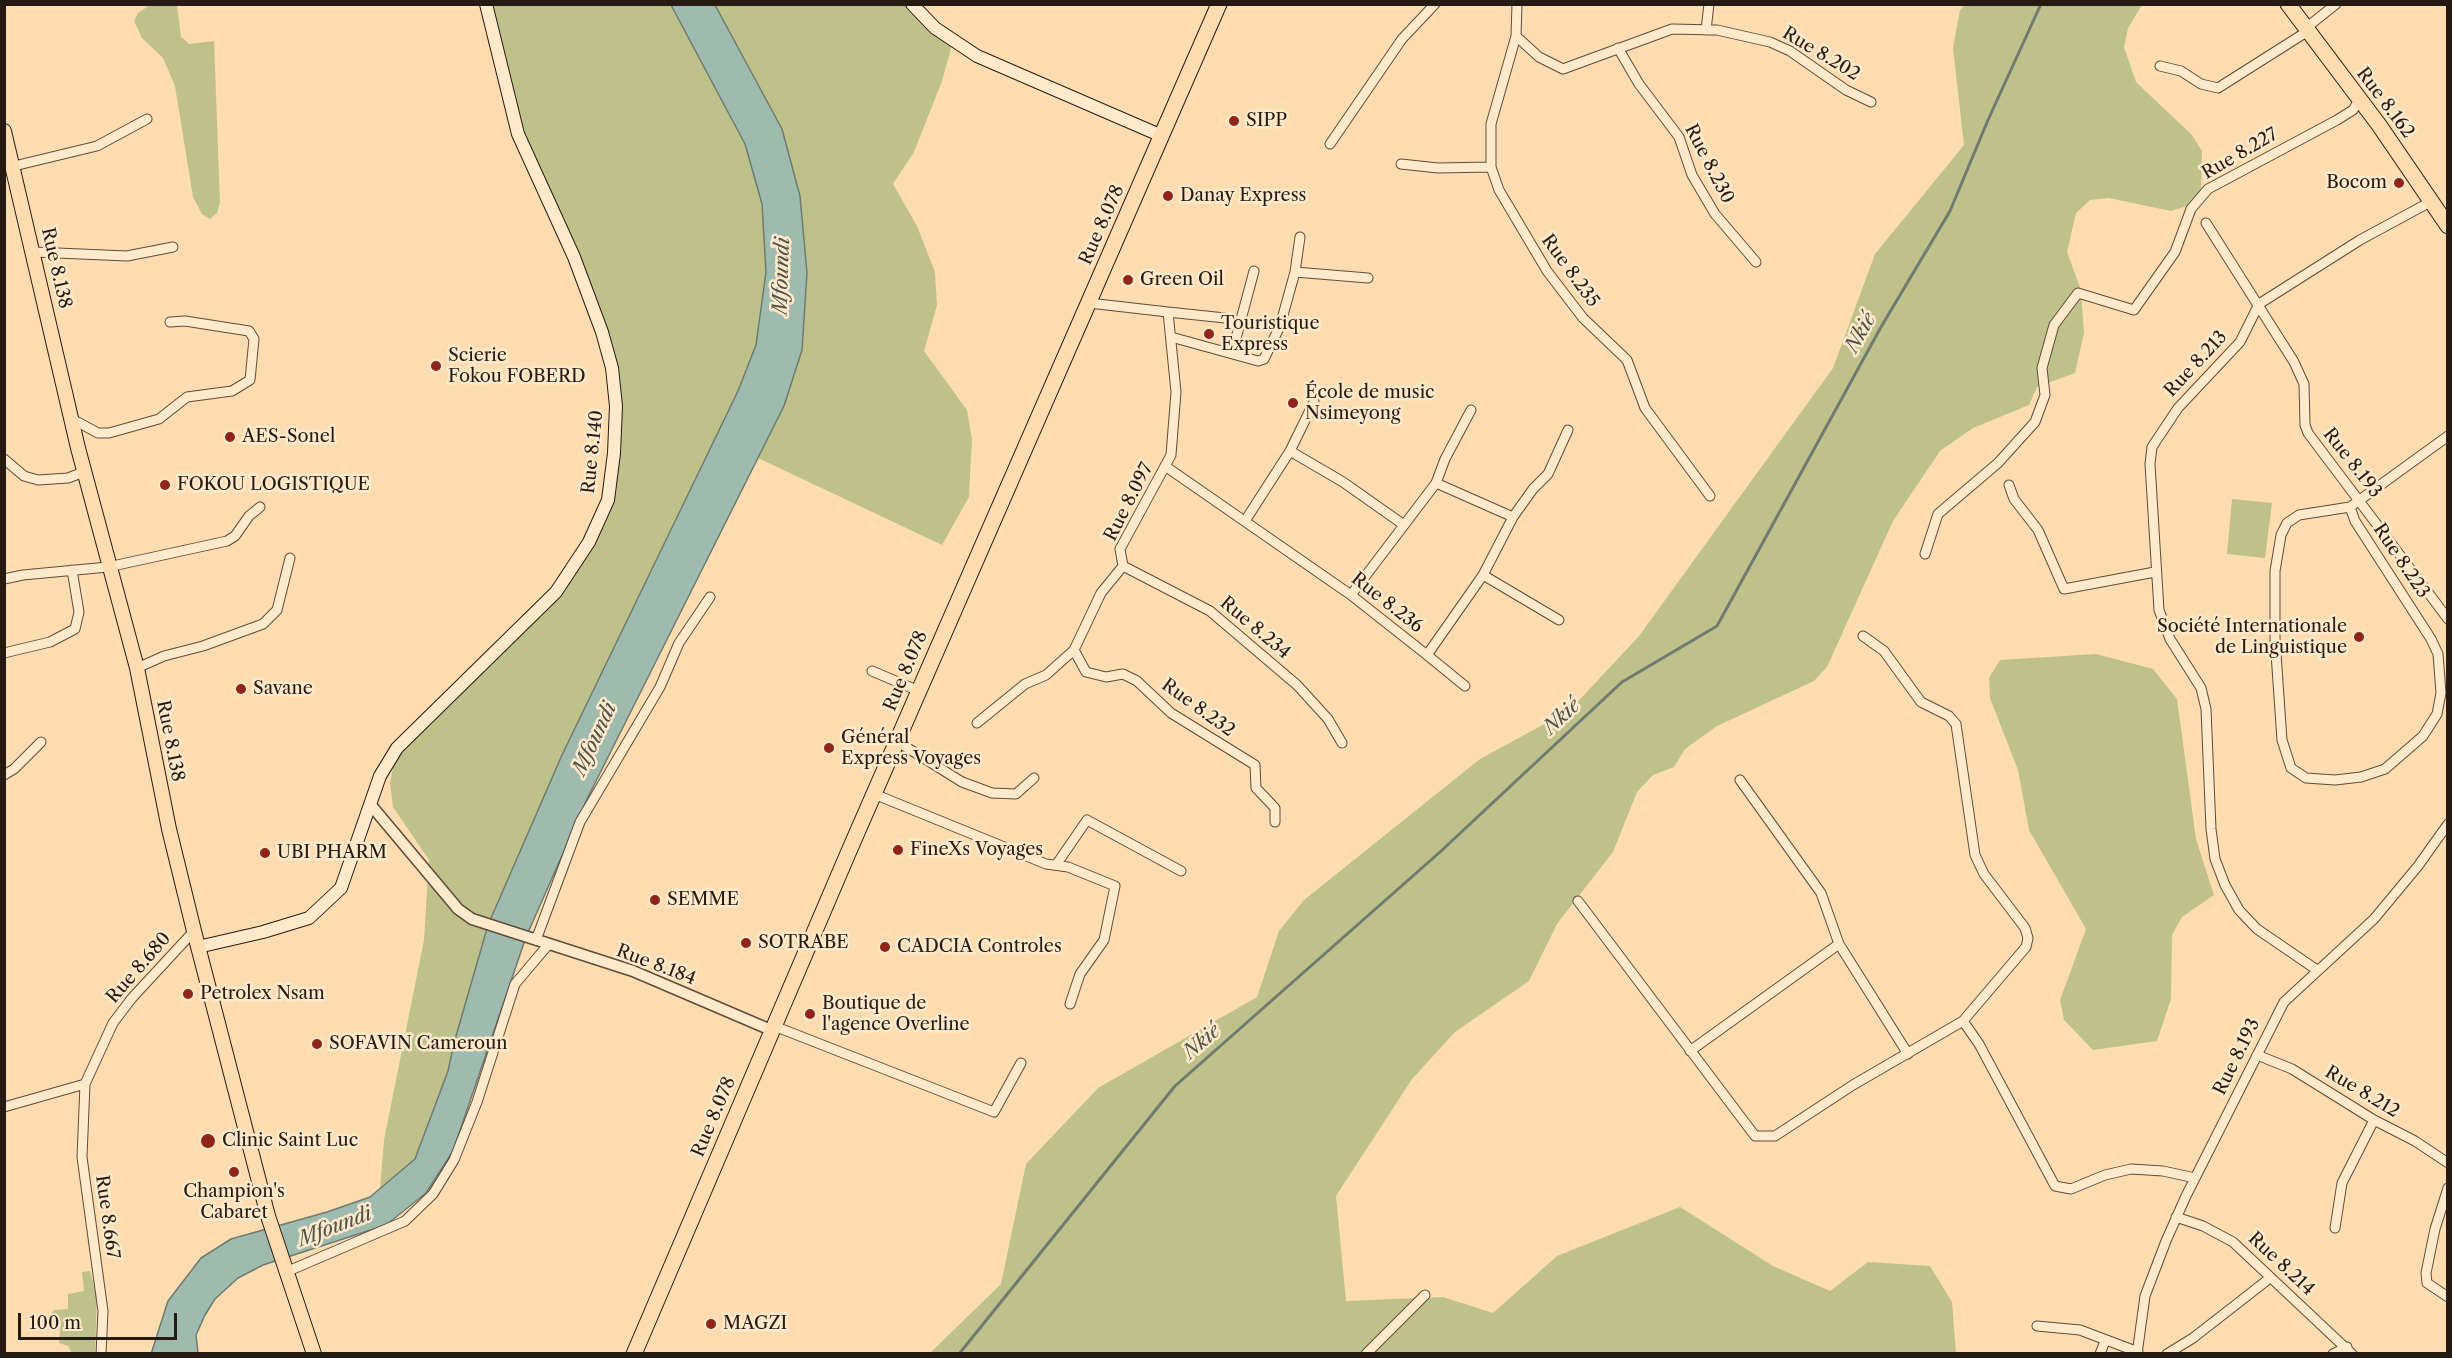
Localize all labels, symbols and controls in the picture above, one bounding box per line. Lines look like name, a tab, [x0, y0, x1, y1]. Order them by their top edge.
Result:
street label: Rue 8.202	[1778, 22, 1864, 86]
street label: Rue 8.162	[2351, 63, 2419, 143]
place label: SIPP	[1246, 110, 1287, 132]
marker: SIPP	[1227, 114, 1241, 128]
street label: Rue 8.230	[1680, 121, 1738, 207]
street label: Rue 8.227	[2198, 124, 2282, 184]
place label: Bocom	[2326, 172, 2387, 194]
marker: Bocom	[2392, 176, 2406, 190]
street label: Rue 8.078	[1075, 182, 1129, 268]
place label: Danay Express	[1180, 185, 1306, 207]
marker: Danay Express	[1161, 189, 1175, 203]
street label: Rue 8.138	[36, 225, 76, 311]
street label: Rue 8.235	[1536, 230, 1604, 312]
water label: Mfoundi	[769, 237, 795, 315]
place label: Green Oil	[1140, 269, 1224, 291]
marker: Green Oil	[1121, 273, 1135, 287]
water label: Nkié	[1840, 309, 1882, 357]
place label: Touristique Express	[1221, 313, 1320, 356]
marker: Touristique Express	[1202, 327, 1216, 341]
street label: Rue 8.213	[2160, 327, 2232, 401]
place label: Scierie Fokou FOBERD	[448, 345, 586, 388]
marker: Scierie Fokou FOBERD	[429, 359, 443, 373]
place label: École de music Nsimeyong	[1305, 382, 1435, 424]
marker: École de music Nsimeyong	[1286, 396, 1300, 410]
street label: Rue 8.140	[578, 409, 608, 495]
street label: Rue 8.193	[2318, 424, 2386, 502]
place label: AES-Sonel	[242, 426, 335, 448]
marker: AES-Sonel	[223, 430, 237, 444]
street label: Rue 8.097	[1100, 459, 1158, 545]
place label: FOKOU LOGISTIQUE	[177, 474, 370, 496]
marker: FOKOU LOGISTIQUE	[158, 478, 172, 492]
street label: Rue 8.223	[2368, 520, 2434, 602]
street label: Rue 8.236	[1347, 568, 1427, 638]
street label: Rue 8.234	[1215, 592, 1295, 664]
place label: Société Internationale de Linguistique	[2157, 616, 2347, 658]
street label: Rue 8.078	[879, 628, 933, 714]
marker: Société Internationale de Linguistique	[2352, 630, 2366, 644]
street label: Rue 8.232	[1157, 674, 1239, 742]
place label: Savane	[253, 678, 313, 700]
marker: Savane	[234, 682, 248, 696]
water label: Nkié	[1539, 694, 1585, 740]
street label: Rue 8.138	[152, 698, 188, 784]
water label: Mfoundi	[568, 699, 622, 779]
place label: Général Express Voyages	[841, 727, 981, 770]
marker: Général Express Voyages	[822, 741, 836, 755]
place label: FineXs Voyages	[910, 839, 1043, 861]
place label: UBI PHARM	[277, 842, 387, 864]
marker: FineXs Voyages	[891, 843, 905, 857]
marker: UBI PHARM	[258, 846, 272, 860]
place label: SEMME	[667, 889, 739, 911]
marker: SEMME	[648, 893, 662, 907]
street label: Rue 8.680	[102, 928, 176, 1008]
place label: SOTRABE	[758, 932, 849, 954]
marker: SOTRABE	[739, 936, 753, 950]
place label: CADCIA Controles	[897, 936, 1062, 958]
street label: Rue 8.184	[613, 940, 699, 990]
marker: CADCIA Controles	[878, 940, 892, 954]
place label: Petrolex Nsam	[200, 983, 325, 1005]
marker: Petrolex Nsam	[181, 987, 195, 1001]
place label: Boutique de l'agence Overline	[822, 993, 970, 1036]
marker: Boutique de l'agence Overline	[803, 1007, 817, 1021]
street label: Rue 8.193	[2209, 1015, 2265, 1099]
water label: Nkié	[1178, 1019, 1226, 1065]
place label: SOFAVIN Cameroun	[329, 1033, 507, 1055]
marker: SOFAVIN Cameroun	[310, 1037, 324, 1051]
street label: Rue 8.212	[2321, 1061, 2403, 1123]
street label: Rue 8.078	[687, 1074, 741, 1160]
place label: Clinic Saint Luc	[222, 1130, 358, 1152]
marker: Clinic Saint Luc	[199, 1132, 217, 1150]
marker: Champion's Cabaret	[227, 1165, 241, 1179]
street label: Rue 8.667	[90, 1174, 124, 1260]
place label: Champion's Cabaret	[183, 1181, 285, 1224]
water label: Mfoundi	[295, 1202, 375, 1252]
street label: Rue 8.214	[2243, 1228, 2319, 1300]
scale bar	[21, 1301, 180, 1339]
text: 100 m	[29, 1312, 81, 1334]
place label: MAGZI	[723, 1313, 787, 1335]
marker: MAGZI	[704, 1317, 718, 1331]

